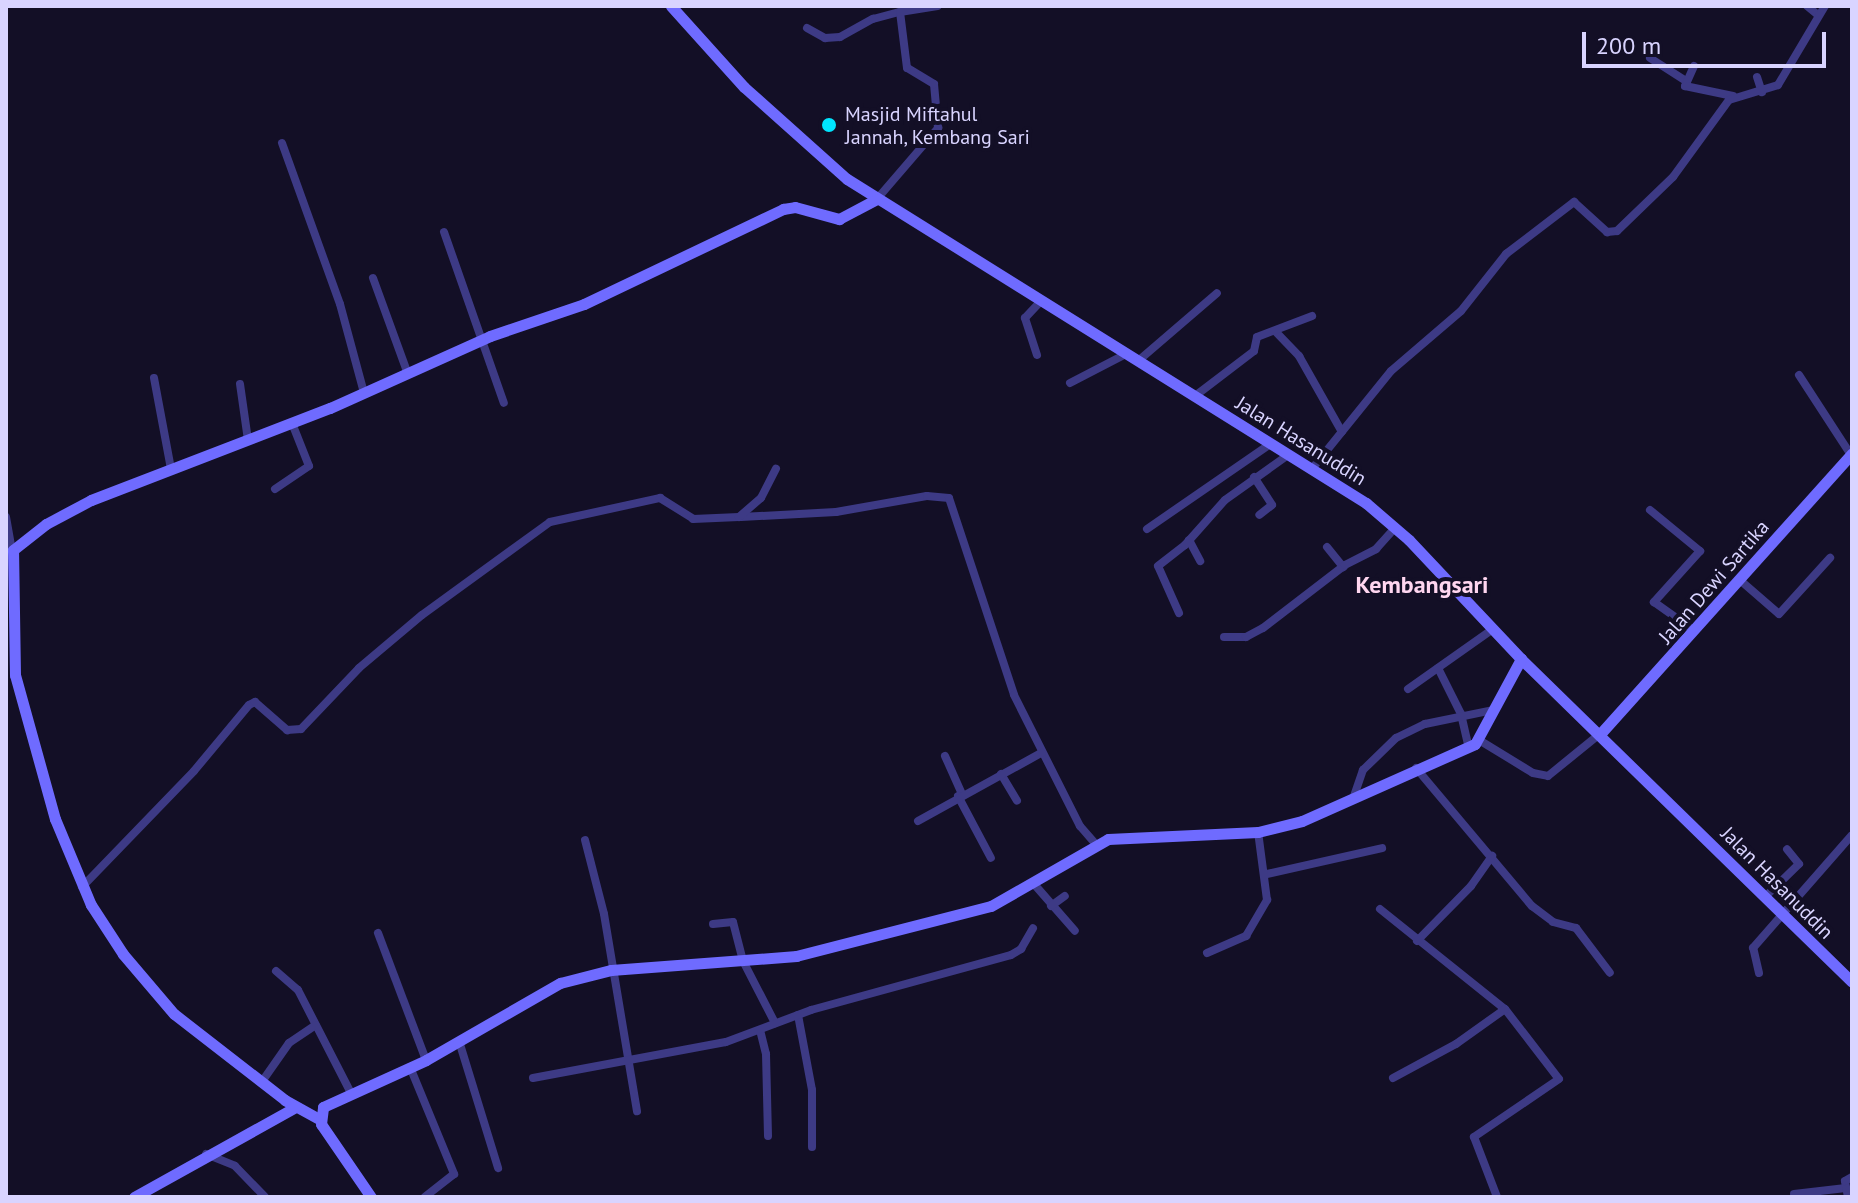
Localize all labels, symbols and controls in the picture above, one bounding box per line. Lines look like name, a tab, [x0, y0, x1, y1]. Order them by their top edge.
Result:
scale bar	[1586, 16, 1830, 66]
text: 200 m	[1596, 30, 1661, 61]
place label: Masjid Miftahul Jannah, Kembang Sari	[845, 102, 1031, 149]
marker: Masjid Miftahul Jannah, Kembang Sari	[820, 116, 838, 134]
street label: Jalan Hasanuddin	[1231, 391, 1371, 491]
street label: Jalan Dewi Sartika	[1654, 515, 1774, 649]
district label: Kembangsari	[1356, 571, 1488, 599]
street label: Jalan Hasanuddin	[1716, 822, 1838, 944]

